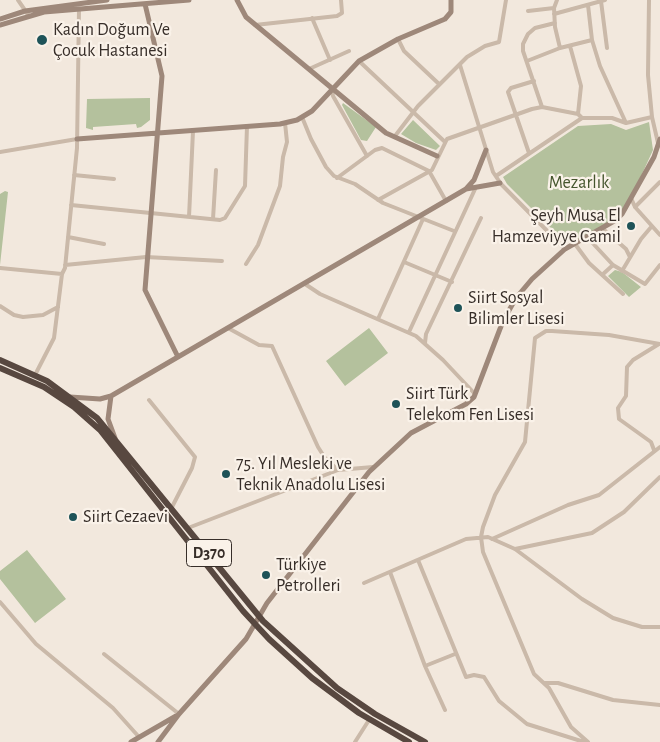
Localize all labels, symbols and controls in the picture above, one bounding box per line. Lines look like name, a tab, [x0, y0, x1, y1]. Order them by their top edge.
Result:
place label: Kadın Doğum Ve Çocuk Hastanesi	[53, 19, 170, 62]
marker: Kadın Doğum Ve Çocuk Hastanesi	[35, 33, 49, 47]
park label: Mezarlık	[549, 172, 609, 194]
place label: Şeyh Musa El Hamzeviyye Camiİ	[492, 205, 621, 248]
marker: Şeyh Musa El Hamzeviyye Camiİ	[625, 220, 637, 232]
place label: Siirt Sosyal Bilimler Lisesi	[468, 287, 565, 330]
marker: Siirt Sosyal Bilimler Lisesi	[452, 302, 464, 314]
place label: Siirt Türk Telekom Fen Lisesi	[406, 383, 534, 426]
marker: Siirt Türk Telekom Fen Lisesi	[390, 398, 402, 410]
place label: 75. Yıl Mesleki ve Teknik Anadolu Lisesi	[236, 453, 385, 496]
marker: 75. Yıl Mesleki ve Teknik Anadolu Lisesi	[220, 468, 232, 480]
place label: Siirt Cezaevi	[83, 506, 168, 528]
marker: Siirt Cezaevi	[67, 511, 79, 523]
road number: D370	[186, 540, 232, 566]
place label: Türkiye Petrolleri	[276, 554, 341, 596]
marker: Türkiye Petrolleri	[260, 569, 272, 581]

